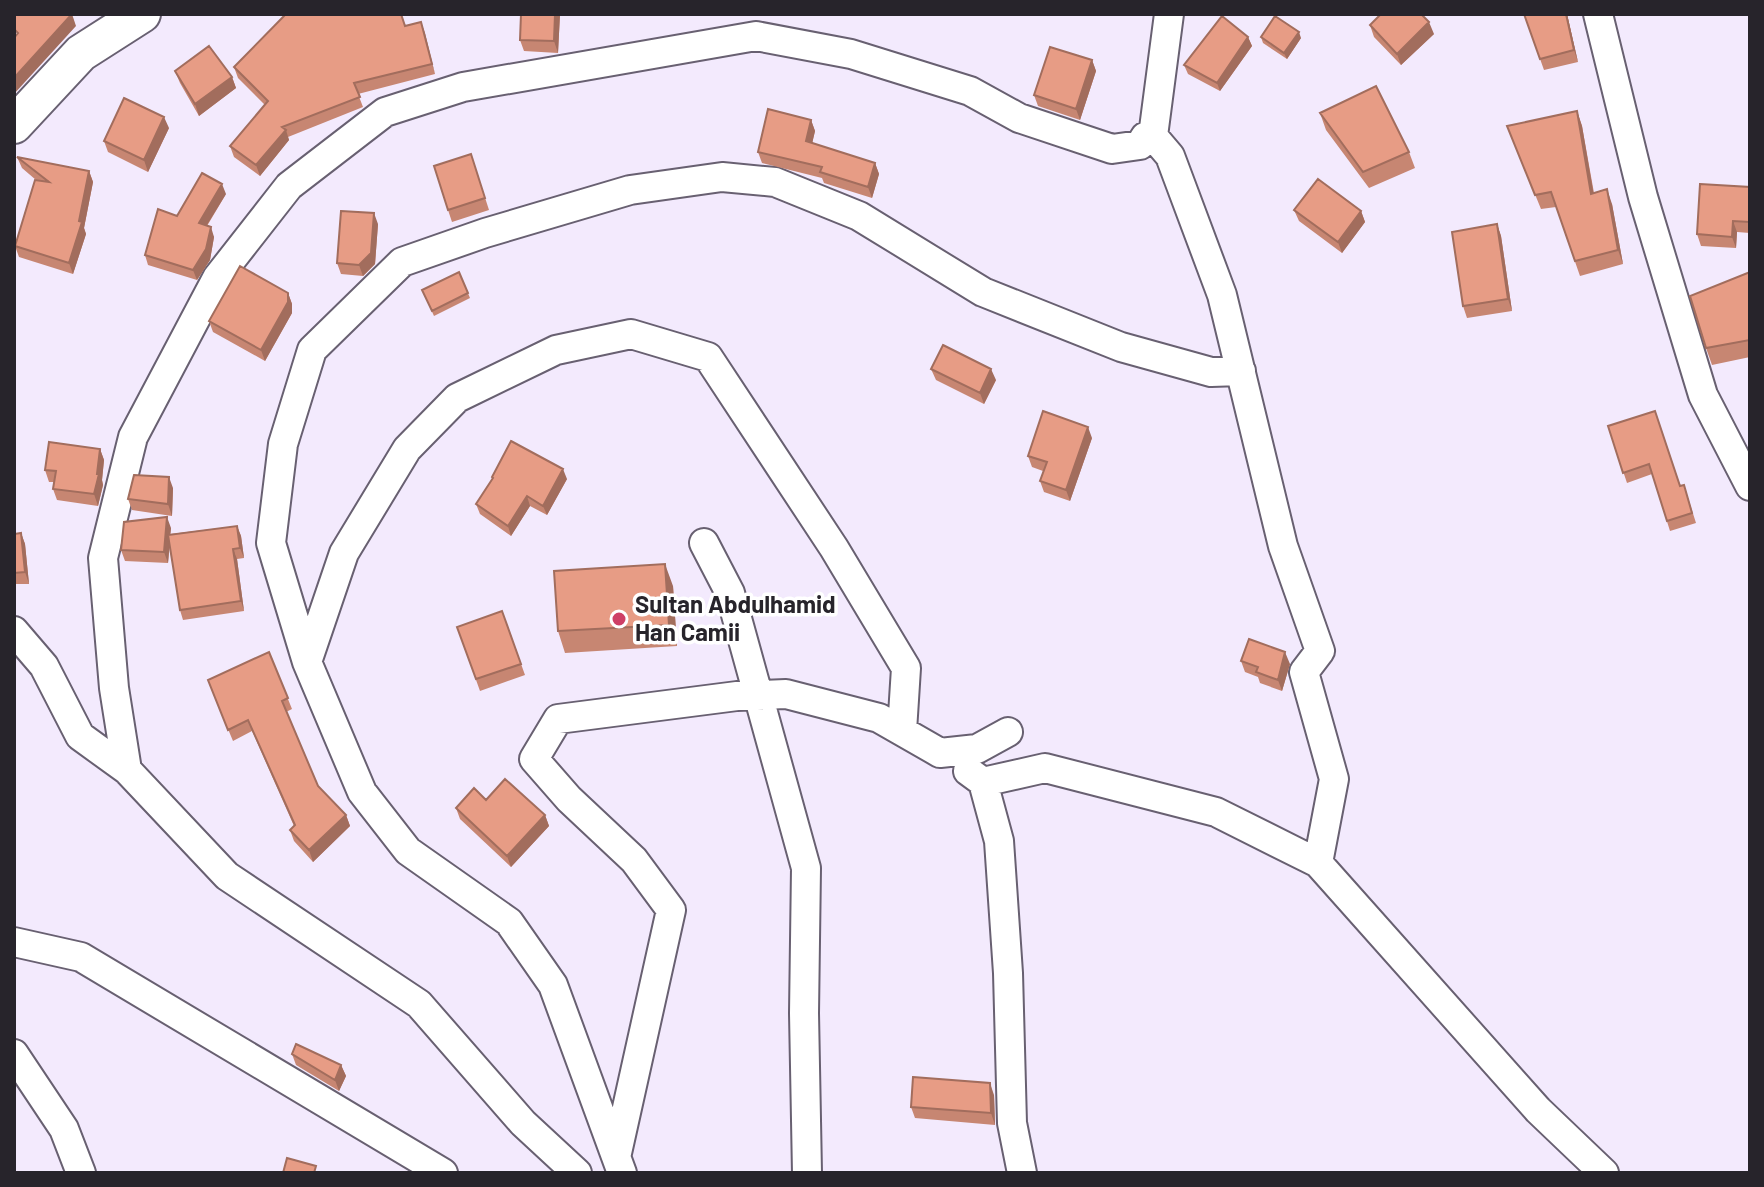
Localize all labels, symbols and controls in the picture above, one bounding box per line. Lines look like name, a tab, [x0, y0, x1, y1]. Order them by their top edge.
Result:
place label: Sultan Abdulhamid Han Camii	[635, 589, 836, 646]
marker: Sultan Abdulhamid Han Camii	[610, 610, 628, 628]

